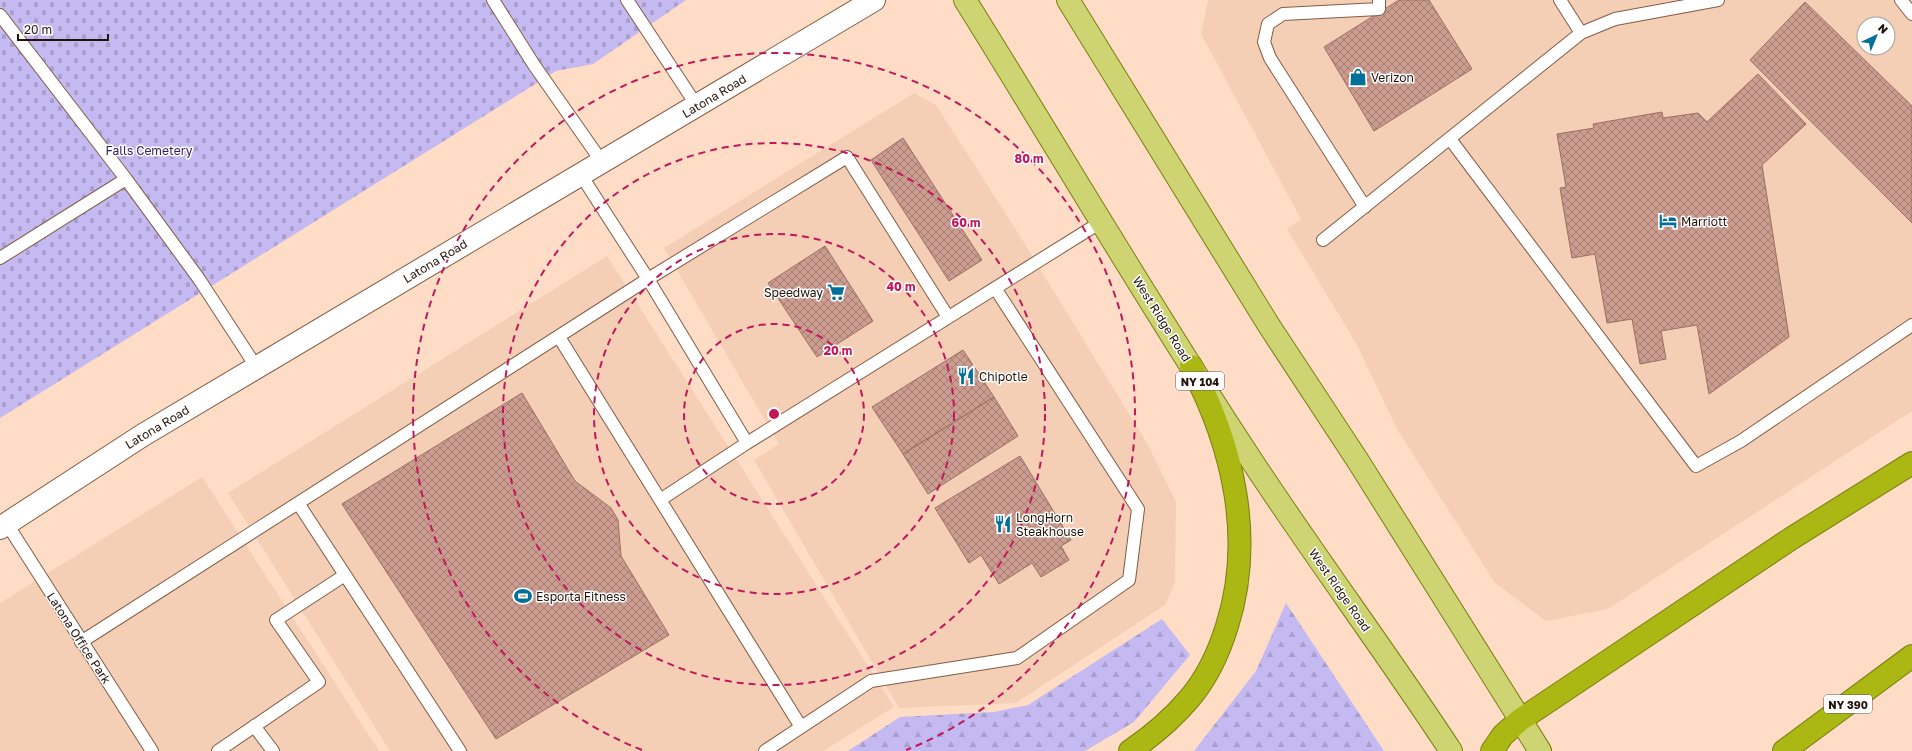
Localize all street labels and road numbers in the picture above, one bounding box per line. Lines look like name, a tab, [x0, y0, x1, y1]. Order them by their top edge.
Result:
street label: Latona Road	[679, 71, 749, 121]
street label: Latona Road	[400, 236, 470, 286]
street label: West Ridge Road	[1130, 274, 1194, 364]
road number: NY 104	[1176, 372, 1224, 390]
street label: Latona Road	[122, 402, 192, 452]
street label: West Ridge Road	[1306, 546, 1374, 634]
street label: Latona Office Park	[44, 589, 114, 687]
road number: NY 390	[1824, 695, 1872, 713]

